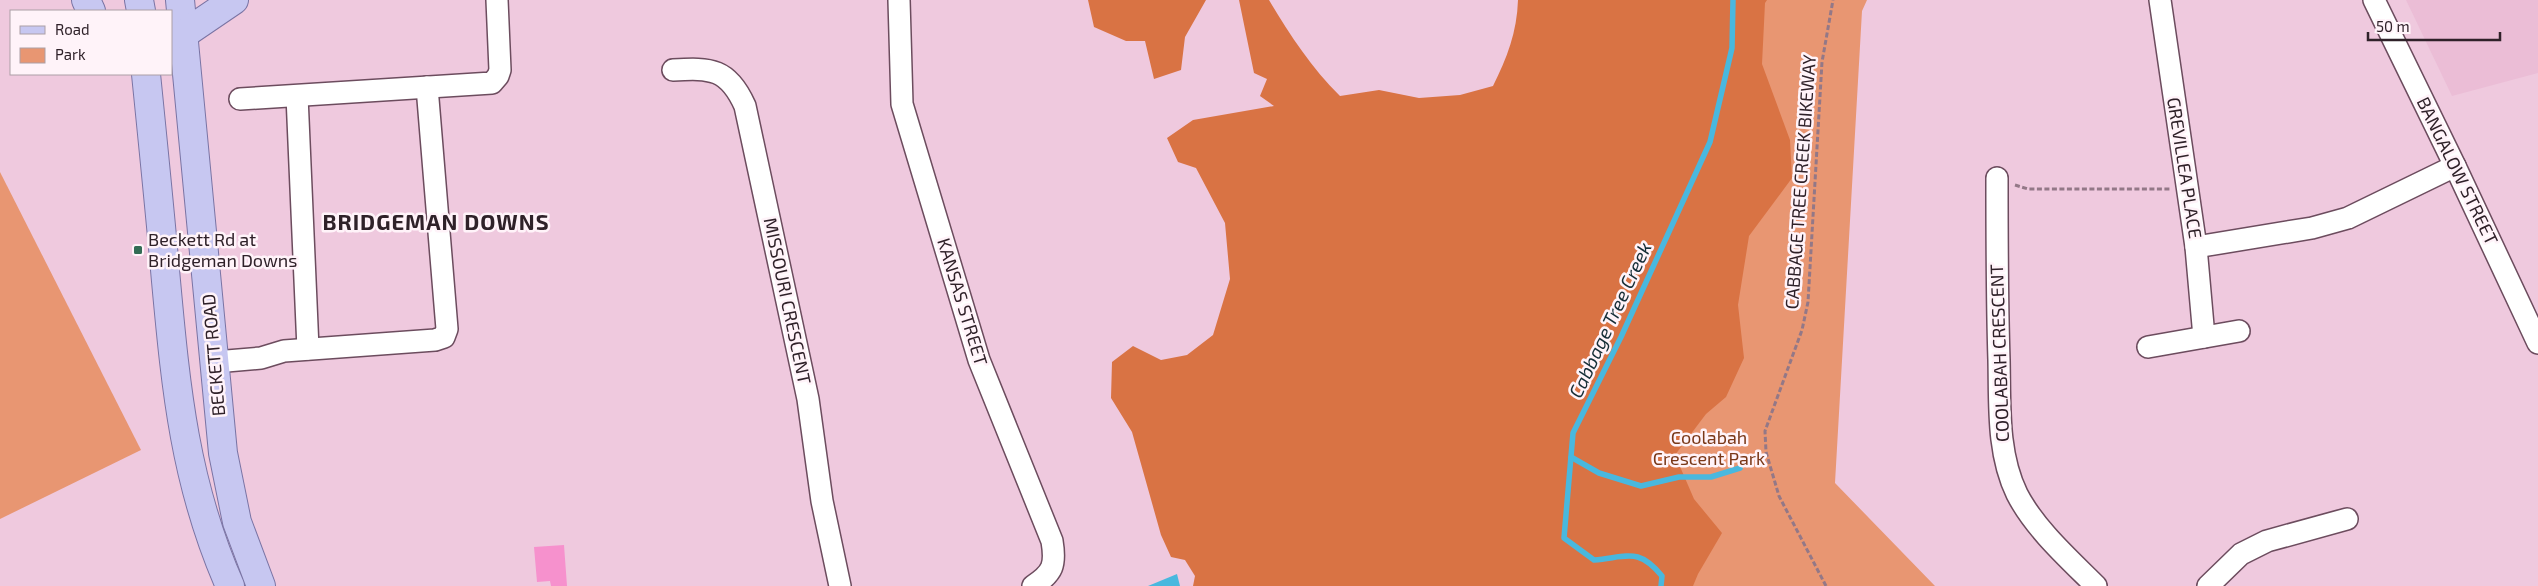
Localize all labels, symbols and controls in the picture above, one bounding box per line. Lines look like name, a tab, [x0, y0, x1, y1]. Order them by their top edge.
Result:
legend	[10, 10, 172, 75]
scale bar	[2368, 10, 2500, 42]
text: 50 m	[2376, 17, 2410, 35]
text: Road	[55, 20, 90, 38]
text: Park	[55, 45, 86, 63]
street label: CABBAGE TREE CREEK BIKEWAY	[1780, 53, 1820, 310]
street label: BANGALOW STREET	[2413, 93, 2503, 249]
street label: GREVILLEA PLACE	[2163, 96, 2207, 240]
district label: BRIDGEMAN DOWNS	[322, 208, 550, 234]
street label: MISSOURI CRESCENT	[760, 216, 816, 387]
place label: Beckett Rd at Bridgeman Downs	[148, 228, 297, 271]
street label: KANSAS STREET	[933, 235, 993, 369]
water label: Cabbage Tree Creek	[1563, 238, 1656, 401]
marker: Beckett Rd at Bridgeman Downs	[132, 244, 144, 256]
street label: COOLABAH CRESCENT	[1985, 263, 2013, 442]
street label: BECKETT ROAD	[197, 293, 229, 417]
park label: Coolabah Crescent Park	[1653, 426, 1765, 469]

